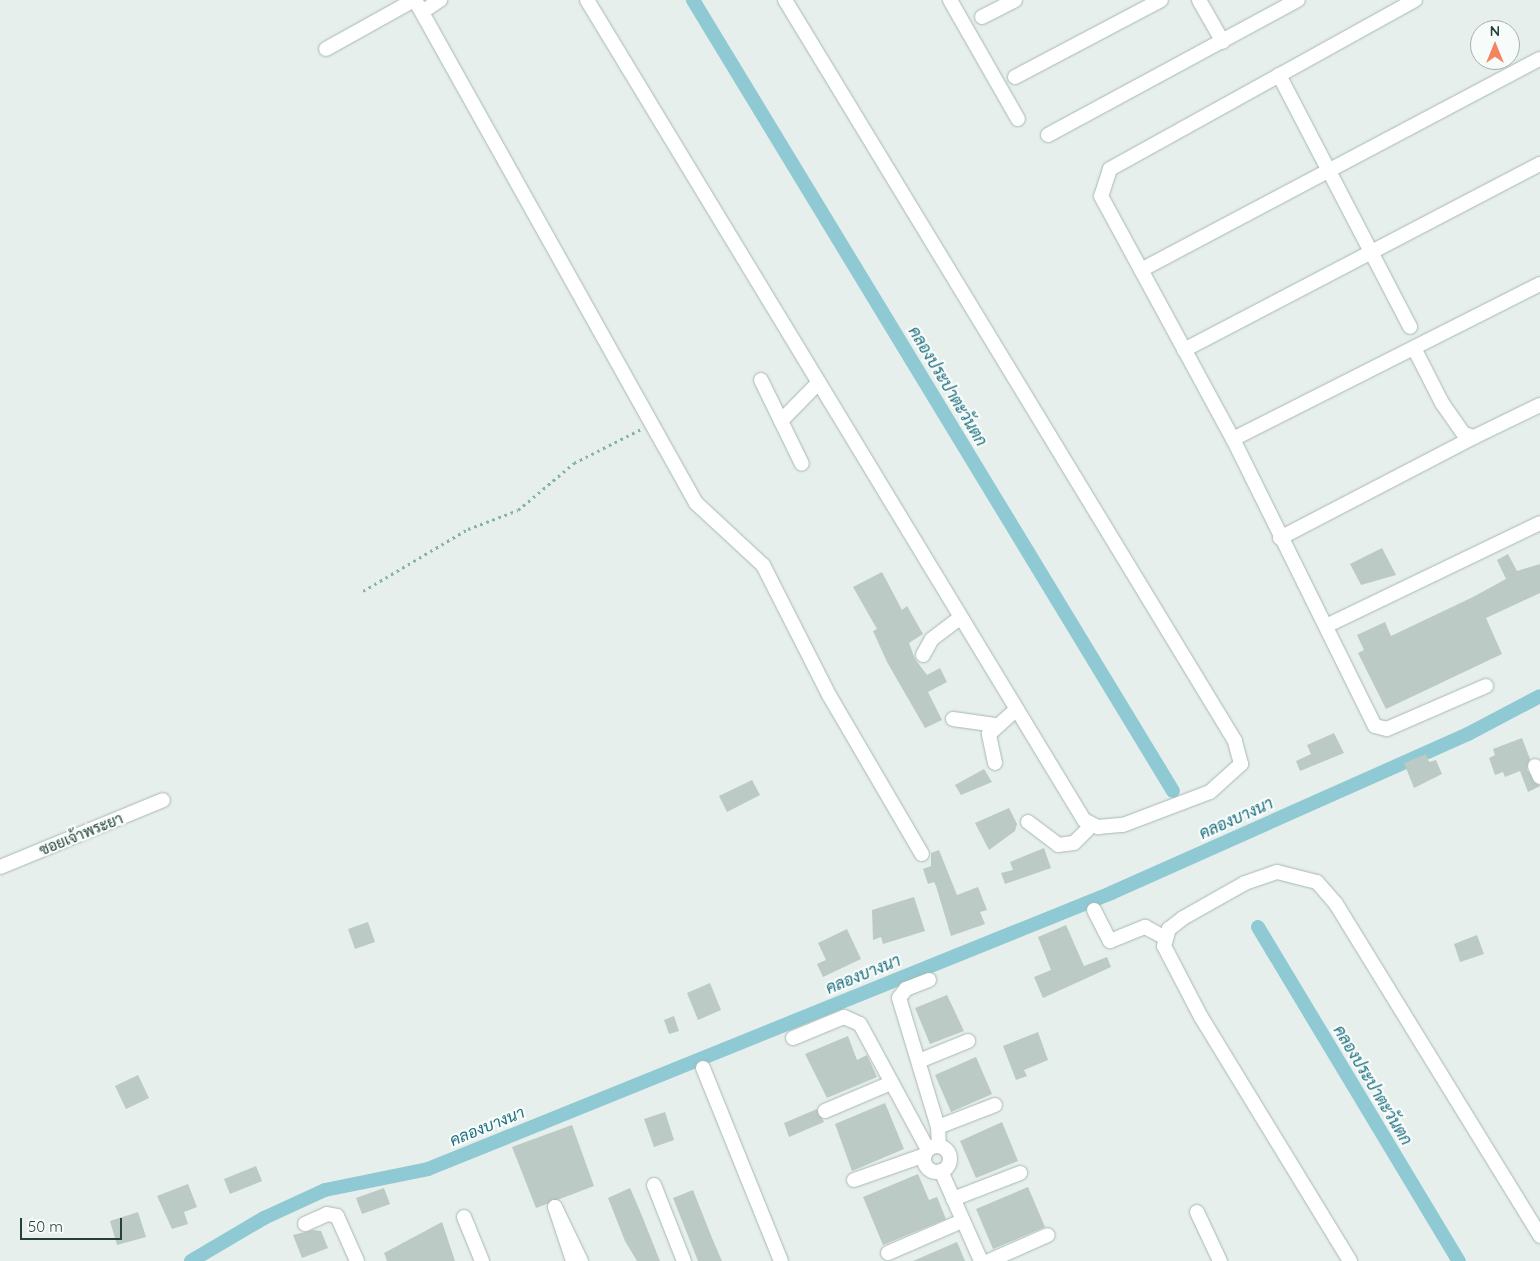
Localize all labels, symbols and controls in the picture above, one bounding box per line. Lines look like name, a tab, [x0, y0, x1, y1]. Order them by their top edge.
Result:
north arrow	[1470, 20, 1520, 70]
text: N	[1490, 22, 1500, 40]
water label: คลองประปาตะวันตก	[905, 323, 991, 449]
water label: คลองบางนา	[1196, 793, 1276, 843]
street label: ซอยเจ้าพระยา	[36, 809, 126, 859]
water label: คลองบางนา	[823, 950, 903, 998]
water label: คลองประปาตะวันตก	[1330, 1022, 1416, 1148]
water label: คลองบางนา	[447, 1102, 527, 1150]
scale bar	[22, 1208, 125, 1240]
text: 50 m	[28, 1217, 63, 1236]

